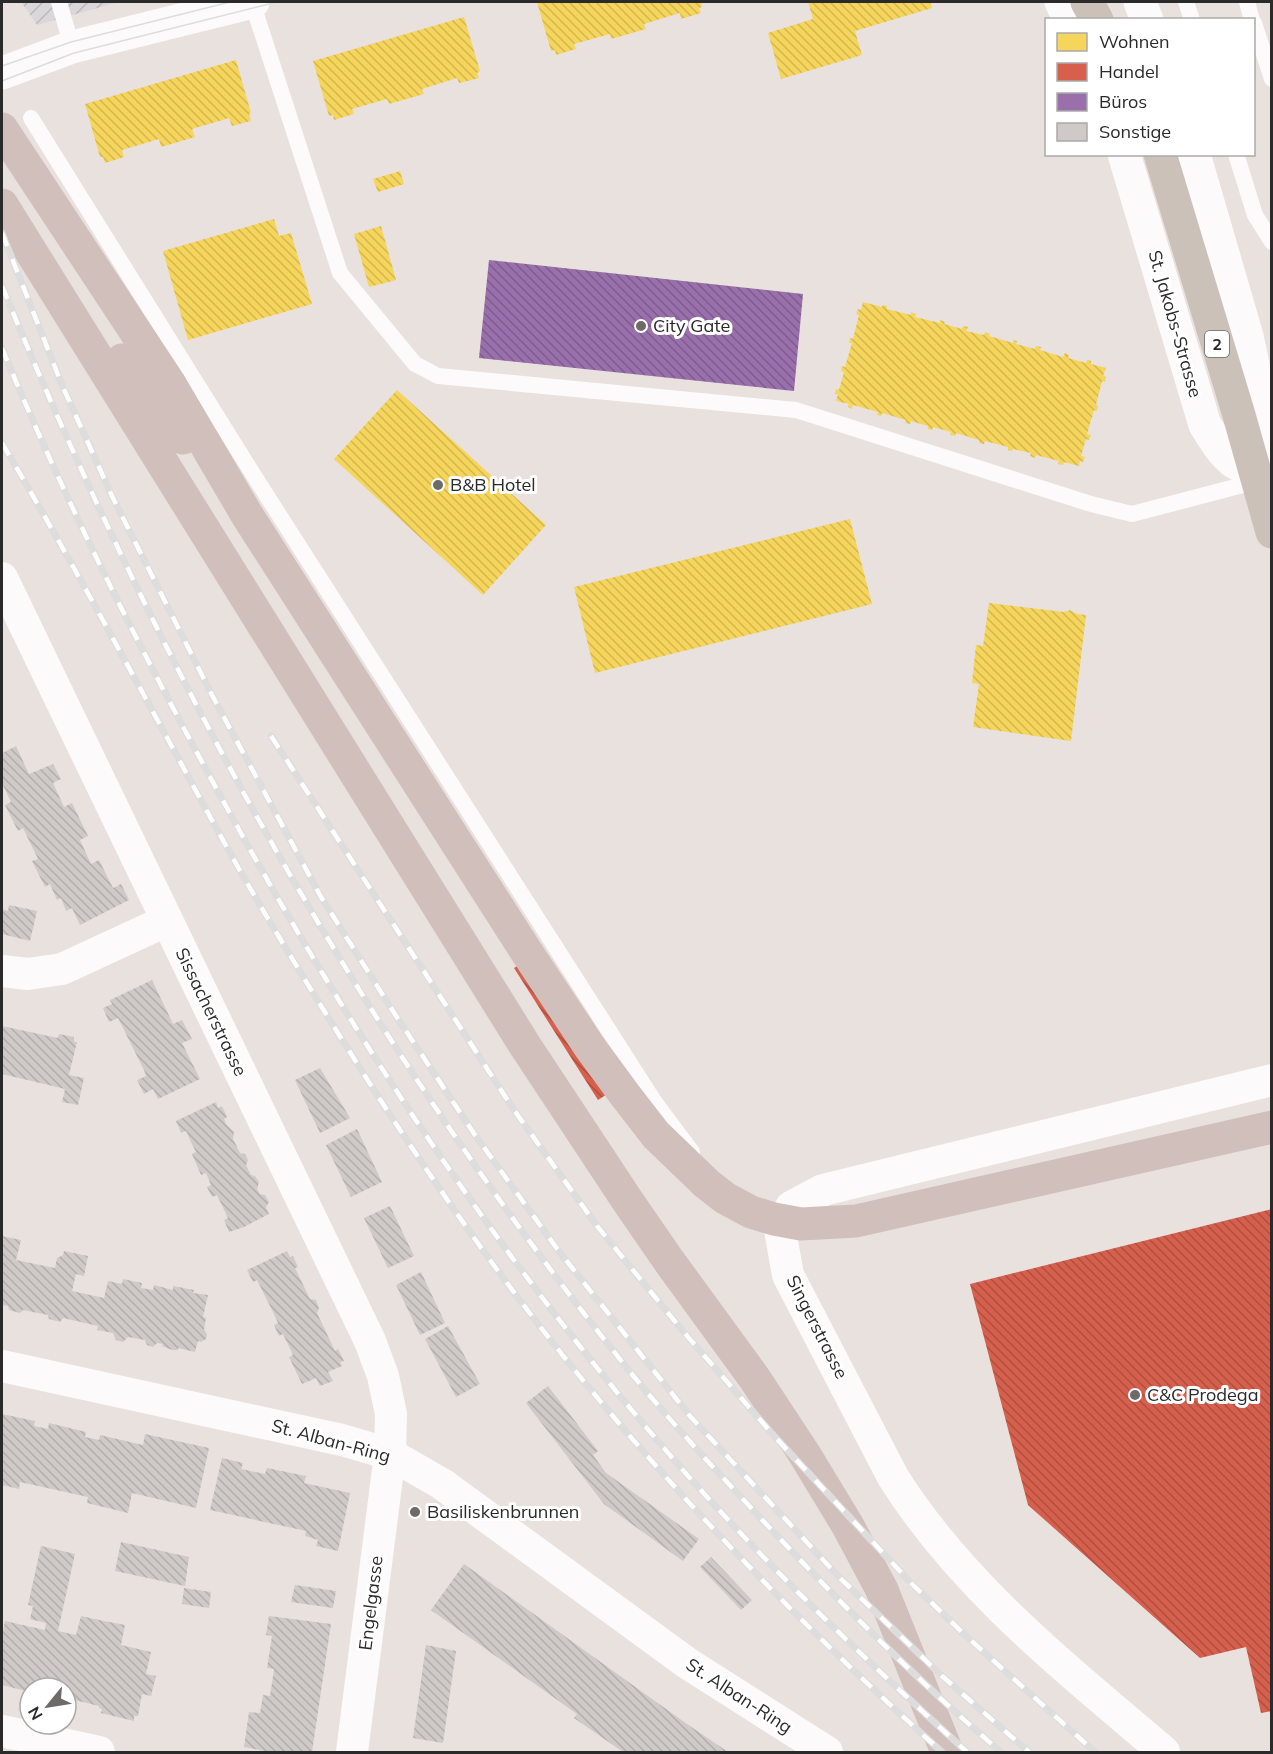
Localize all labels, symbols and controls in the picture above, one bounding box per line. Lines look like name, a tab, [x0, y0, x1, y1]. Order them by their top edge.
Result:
legend	[1045, 18, 1255, 156]
text: Wohnen	[1099, 30, 1170, 53]
text: Handel	[1099, 60, 1159, 83]
text: Büros	[1099, 90, 1147, 113]
text: Sonstige	[1099, 120, 1171, 143]
street label: St. Jakobs-Strasse	[1143, 248, 1207, 400]
place label: City Gate	[653, 314, 730, 337]
marker: City Gate	[634, 319, 648, 333]
road number: 2	[1205, 331, 1229, 357]
place label: B&B Hotel	[450, 473, 536, 496]
marker: B&B Hotel	[431, 478, 445, 492]
street label: Sissacherstrasse	[170, 944, 252, 1080]
street label: Singerstrasse	[782, 1271, 853, 1382]
place label: C&C Prodega	[1147, 1383, 1259, 1406]
marker: C&C Prodega	[1128, 1388, 1142, 1402]
street label: St. Alban-Ring	[269, 1414, 393, 1467]
place label: Basiliskenbrunnen	[427, 1500, 579, 1523]
marker: Basiliskenbrunnen	[408, 1505, 422, 1519]
street label: Engelgasse	[353, 1554, 388, 1652]
street label: St. Alban-Ring	[682, 1653, 797, 1738]
north arrow	[18, 1676, 78, 1736]
text: N	[23, 1703, 47, 1724]

